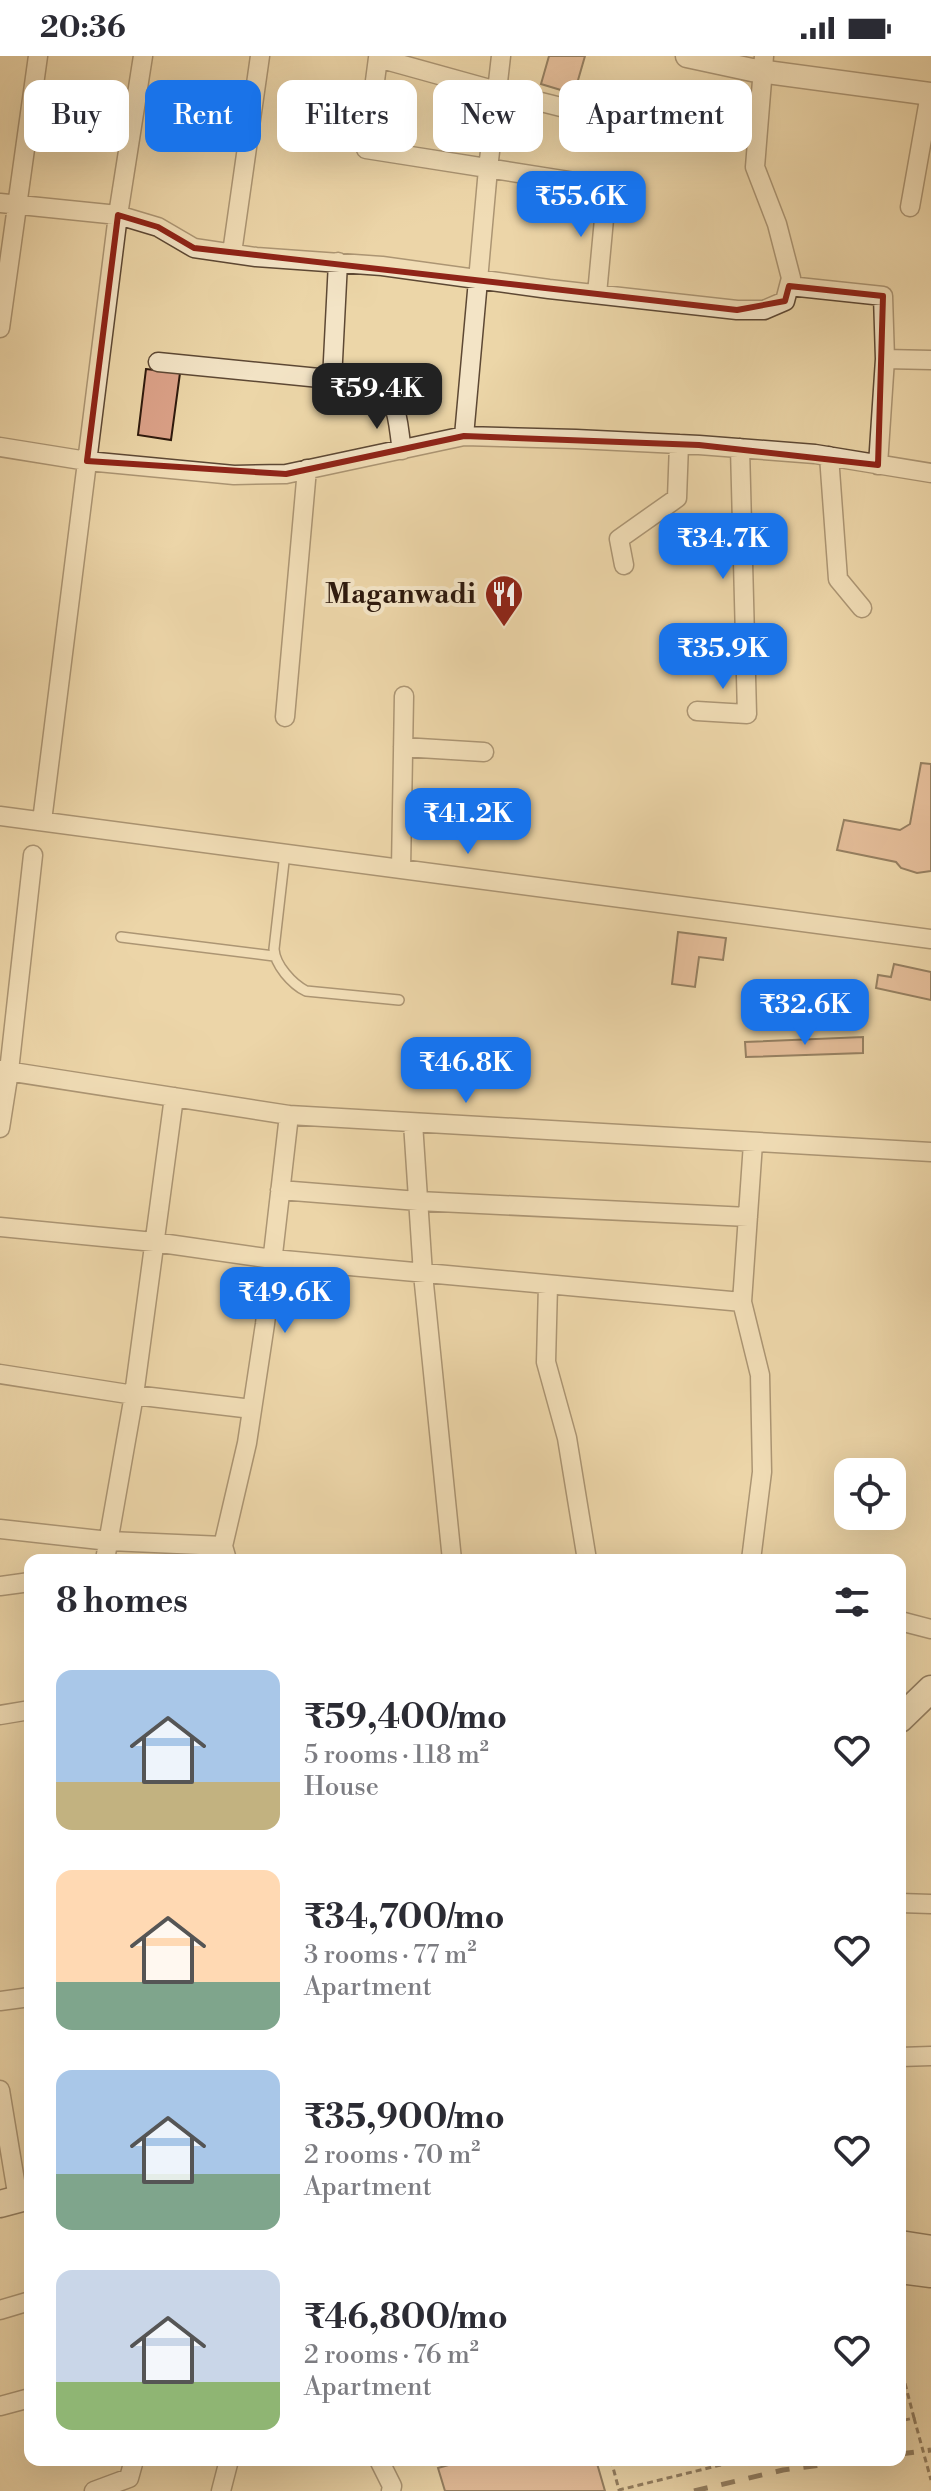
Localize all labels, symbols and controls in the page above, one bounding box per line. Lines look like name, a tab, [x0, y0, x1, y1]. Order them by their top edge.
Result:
text: 20:36	[40, 9, 126, 47]
chip: Buy	[24, 80, 129, 152]
chip: Rent	[145, 80, 261, 152]
chip: Filters	[277, 80, 417, 152]
chip: New	[433, 80, 543, 152]
chip: Apartment	[559, 80, 752, 152]
pin: ₹55.6K	[516, 171, 646, 239]
text: ₹55.6K	[535, 181, 627, 213]
pin: ₹59.4K	[312, 363, 442, 431]
text: ₹59.4K	[330, 373, 424, 405]
pin: ₹34.7K	[658, 513, 788, 581]
text: ₹34.7K	[677, 523, 769, 555]
restaurant icon: Maganwadi	[483, 573, 525, 628]
place label: Maganwadi	[325, 577, 476, 612]
pin: ₹35.9K	[658, 623, 788, 691]
text: ₹35.9K	[677, 633, 769, 665]
pin: ₹41.2K	[403, 788, 533, 856]
text: ₹41.2K	[423, 798, 513, 830]
pin: ₹32.6K	[740, 979, 870, 1047]
text: ₹32.6K	[759, 989, 851, 1021]
pin: ₹46.8K	[401, 1037, 531, 1105]
text: ₹46.8K	[419, 1047, 513, 1079]
pin: ₹49.6K	[220, 1267, 350, 1335]
text: ₹49.6K	[238, 1277, 332, 1309]
map controls	[834, 1458, 906, 1530]
button: locate	[834, 1458, 906, 1530]
icon: filters	[830, 1580, 874, 1624]
text: 8 homes	[56, 1581, 188, 1623]
text: ₹59,400/mo	[304, 1697, 507, 1739]
icon: home	[120, 1702, 216, 1798]
icon: heart	[830, 1728, 874, 1772]
text: 5 rooms · 118 m²	[304, 1739, 489, 1771]
text: House	[304, 1771, 379, 1803]
text: ₹34,700/mo	[304, 1897, 505, 1939]
icon: home	[120, 1902, 216, 1998]
icon: heart	[830, 1928, 874, 1972]
text: 3 rooms · 77 m²	[304, 1939, 476, 1971]
text: Apartment	[304, 1971, 432, 2003]
text: ₹35,900/mo	[304, 2097, 505, 2139]
icon: home	[120, 2102, 216, 2198]
icon: heart	[830, 2128, 874, 2172]
text: 2 rooms · 70 m²	[304, 2139, 480, 2171]
text: Apartment	[304, 2171, 432, 2203]
text: ₹46,800/mo	[304, 2297, 508, 2339]
icon: home	[120, 2302, 216, 2398]
icon: heart	[830, 2328, 874, 2372]
text: 2 rooms · 76 m²	[304, 2339, 479, 2371]
text: Apartment	[304, 2371, 432, 2403]

